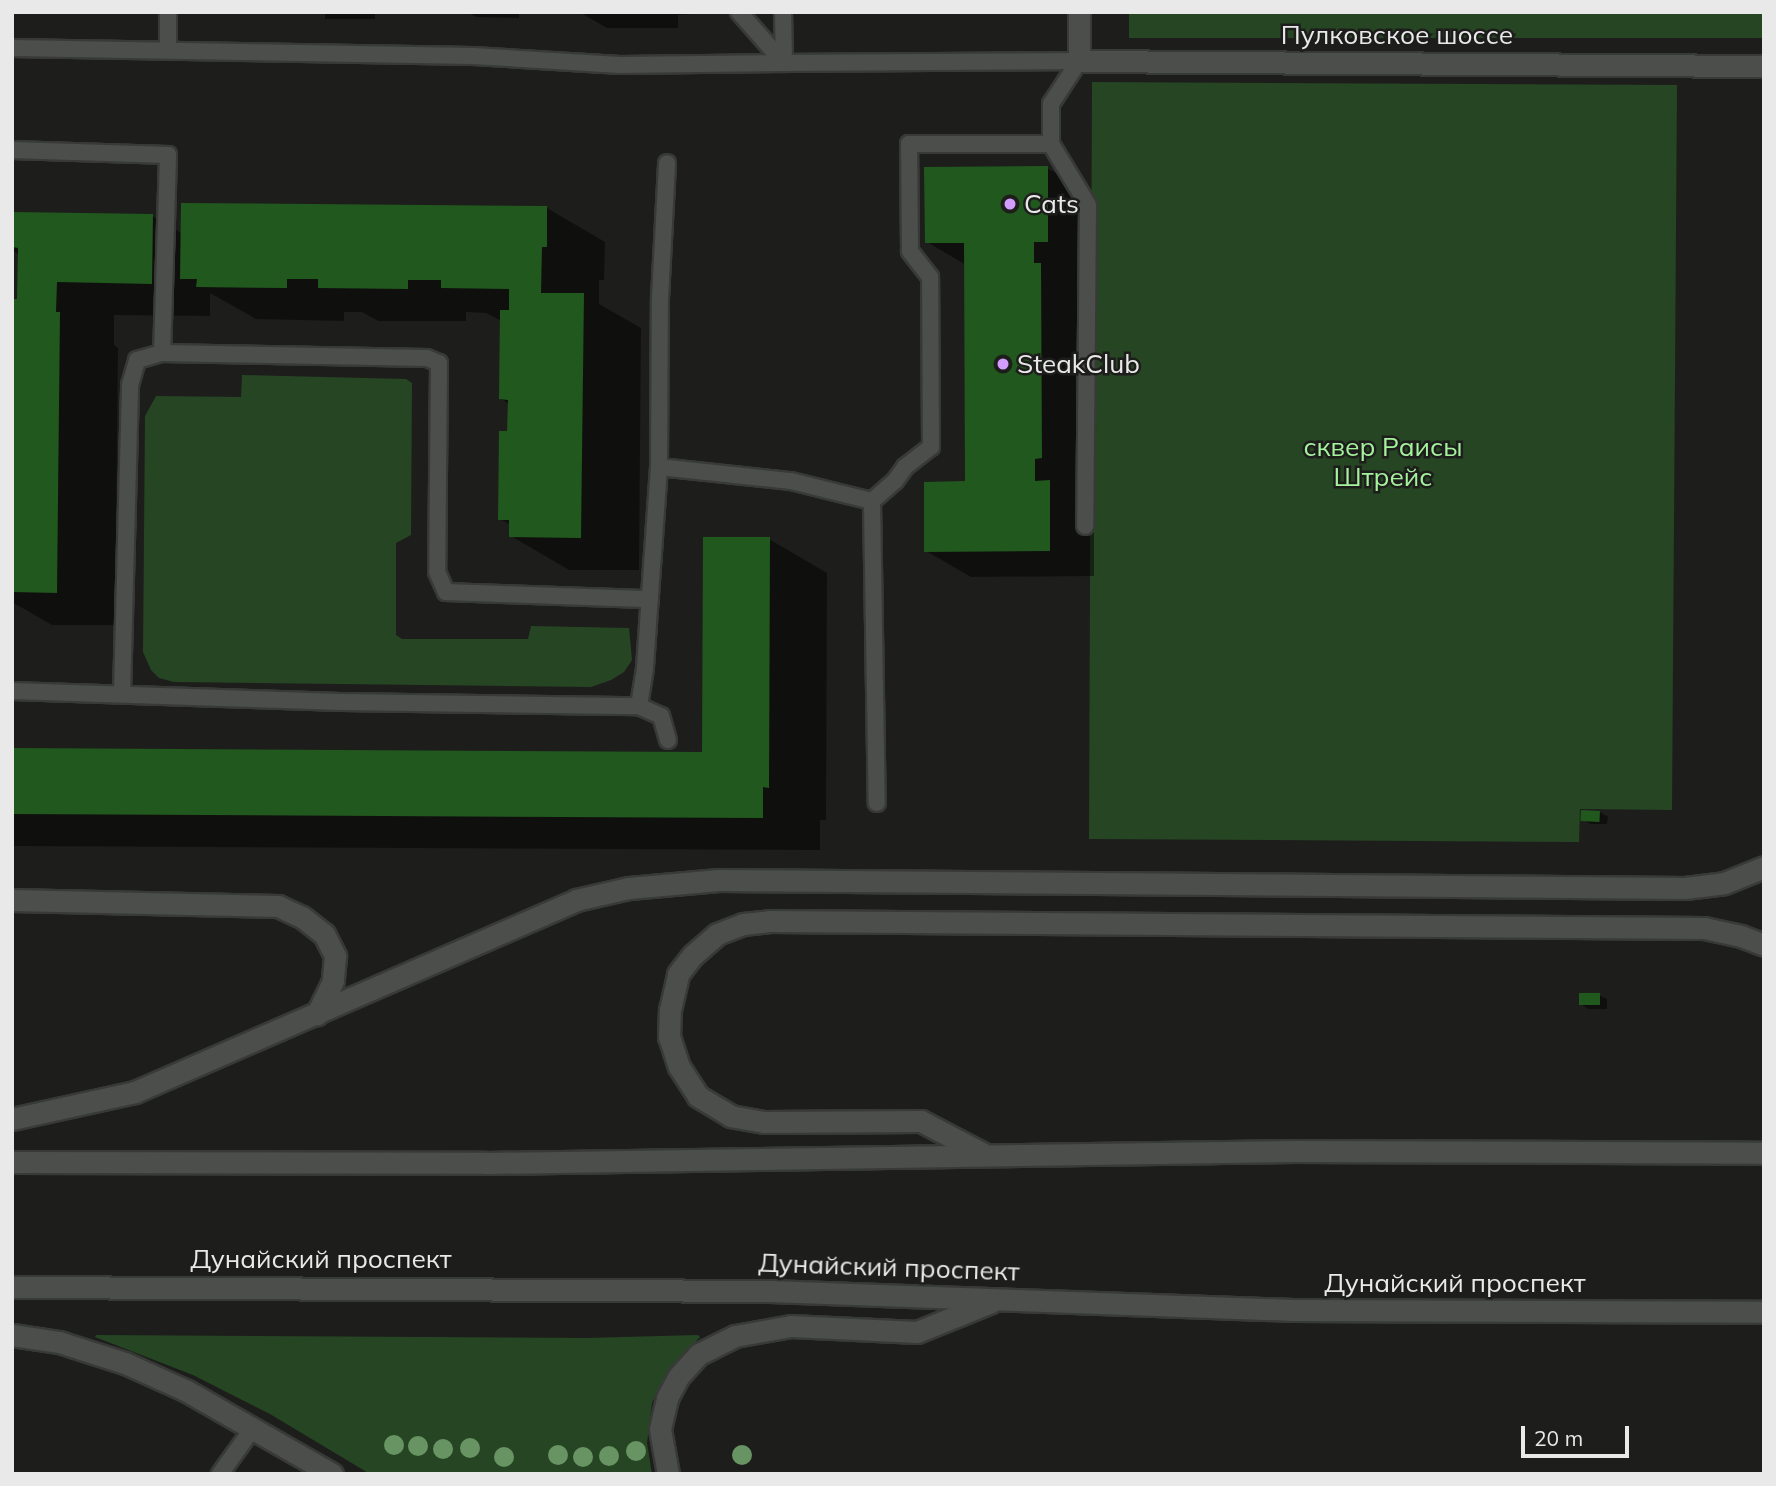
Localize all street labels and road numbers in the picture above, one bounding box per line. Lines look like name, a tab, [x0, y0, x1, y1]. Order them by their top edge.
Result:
street label: Пулковское шоссе	[1281, 19, 1513, 51]
street label: Дунайский проспект	[190, 1243, 452, 1275]
street label: Дунайский проспект	[758, 1247, 1020, 1287]
street label: Дунайский проспект	[1324, 1267, 1586, 1299]

